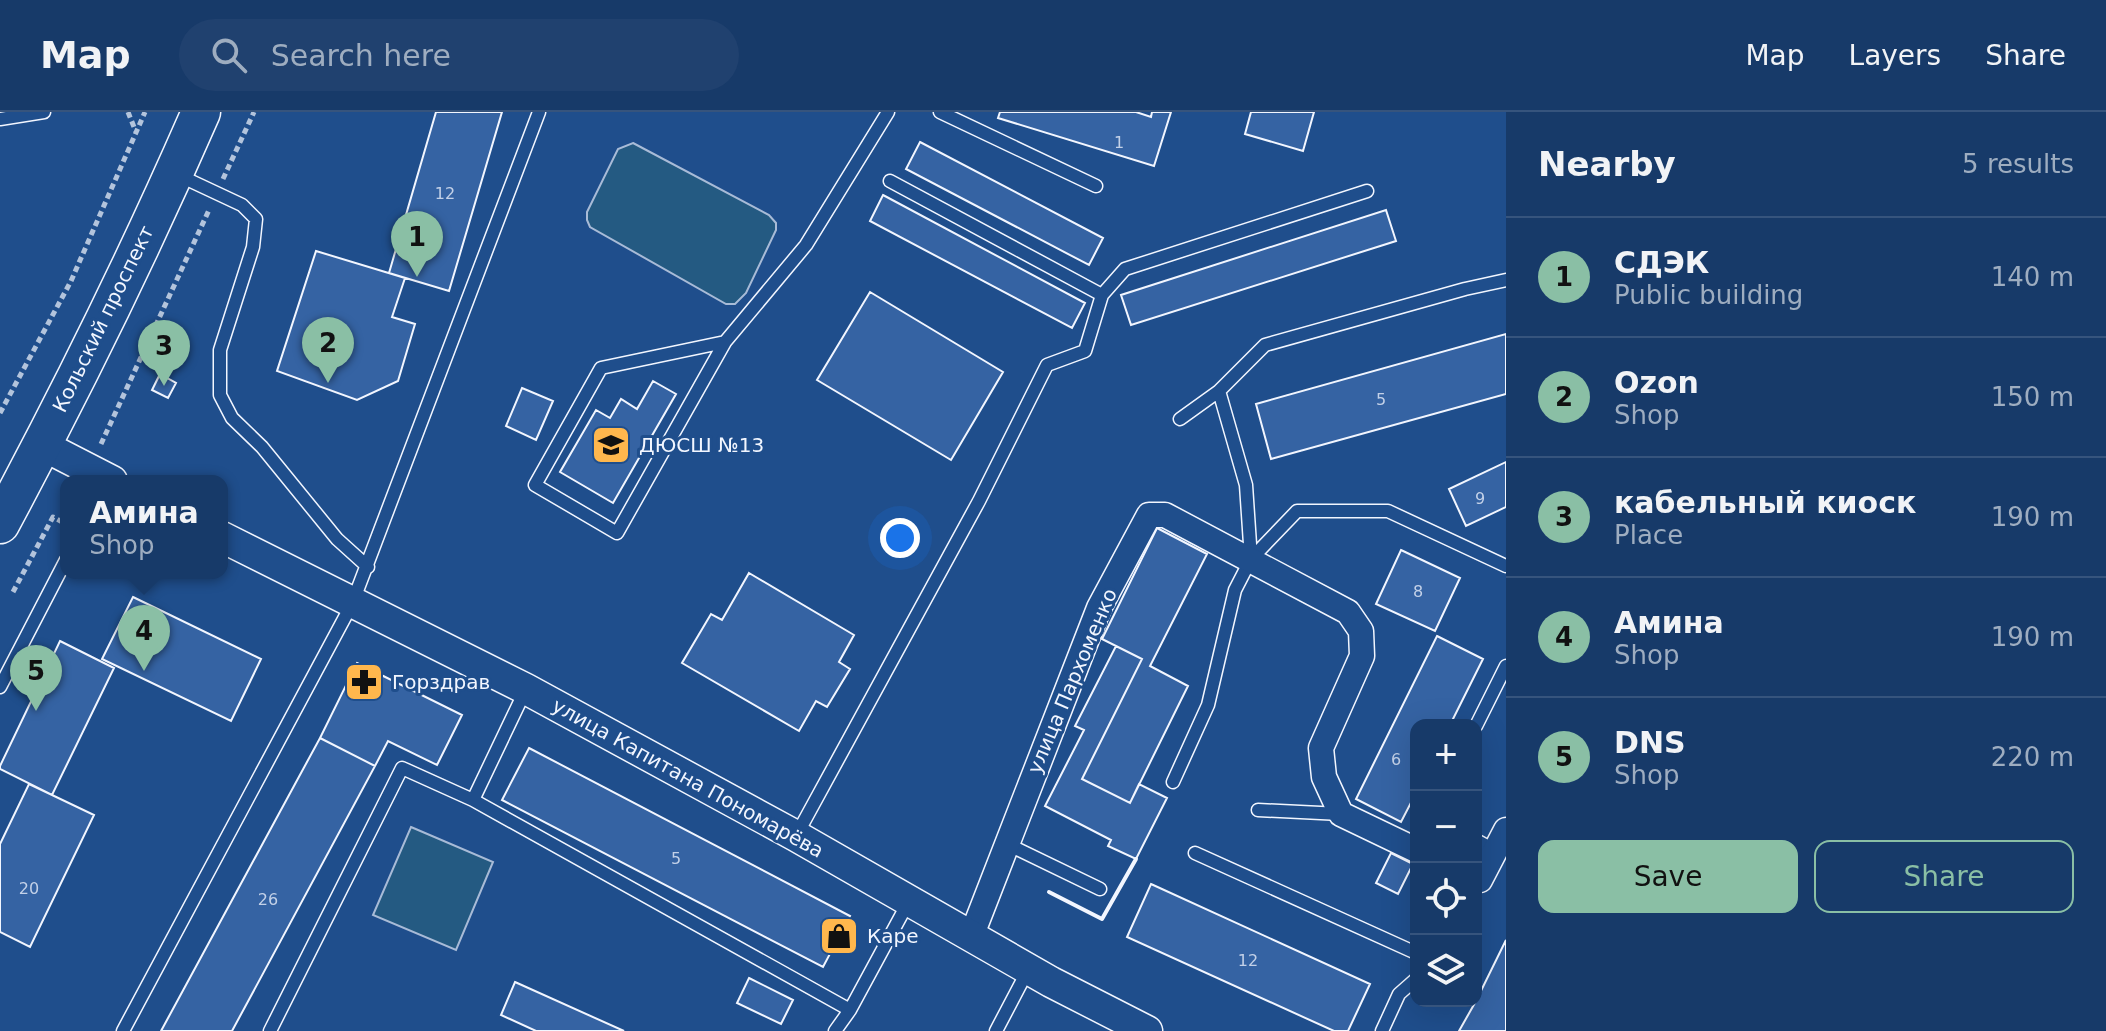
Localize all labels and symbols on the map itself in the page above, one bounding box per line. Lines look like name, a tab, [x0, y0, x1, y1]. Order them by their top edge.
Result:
house number: 1	[1114, 133, 1124, 152]
house number: 12	[435, 184, 455, 203]
pin: 1	[391, 211, 443, 277]
street label: Кольский проспект	[47, 222, 159, 416]
pin: 2	[302, 317, 354, 383]
pin: 3	[138, 320, 190, 386]
house number: 5	[1376, 390, 1386, 409]
school or university icon: ДЮСШ №13	[590, 424, 632, 466]
place label: ДЮСШ №13	[639, 433, 764, 457]
house number: 9	[1475, 489, 1485, 508]
your location	[880, 518, 920, 558]
house number: 8	[1413, 582, 1423, 601]
street label: улица Пархоменко	[1022, 585, 1122, 777]
pin: 4	[118, 605, 170, 671]
pin: 5	[10, 645, 62, 711]
pharmacy icon: Горздрав	[343, 661, 385, 703]
place label: Горздрав	[392, 670, 490, 694]
street label: улица Капитана Пономарёва	[548, 693, 828, 863]
house number: 6	[1391, 750, 1401, 769]
house number: 5	[671, 849, 681, 868]
house number: 20	[19, 879, 39, 898]
house number: 26	[258, 890, 278, 909]
shop icon: Каре	[818, 915, 860, 957]
place label: Каре	[867, 924, 918, 948]
house number: 12	[1238, 951, 1258, 970]

